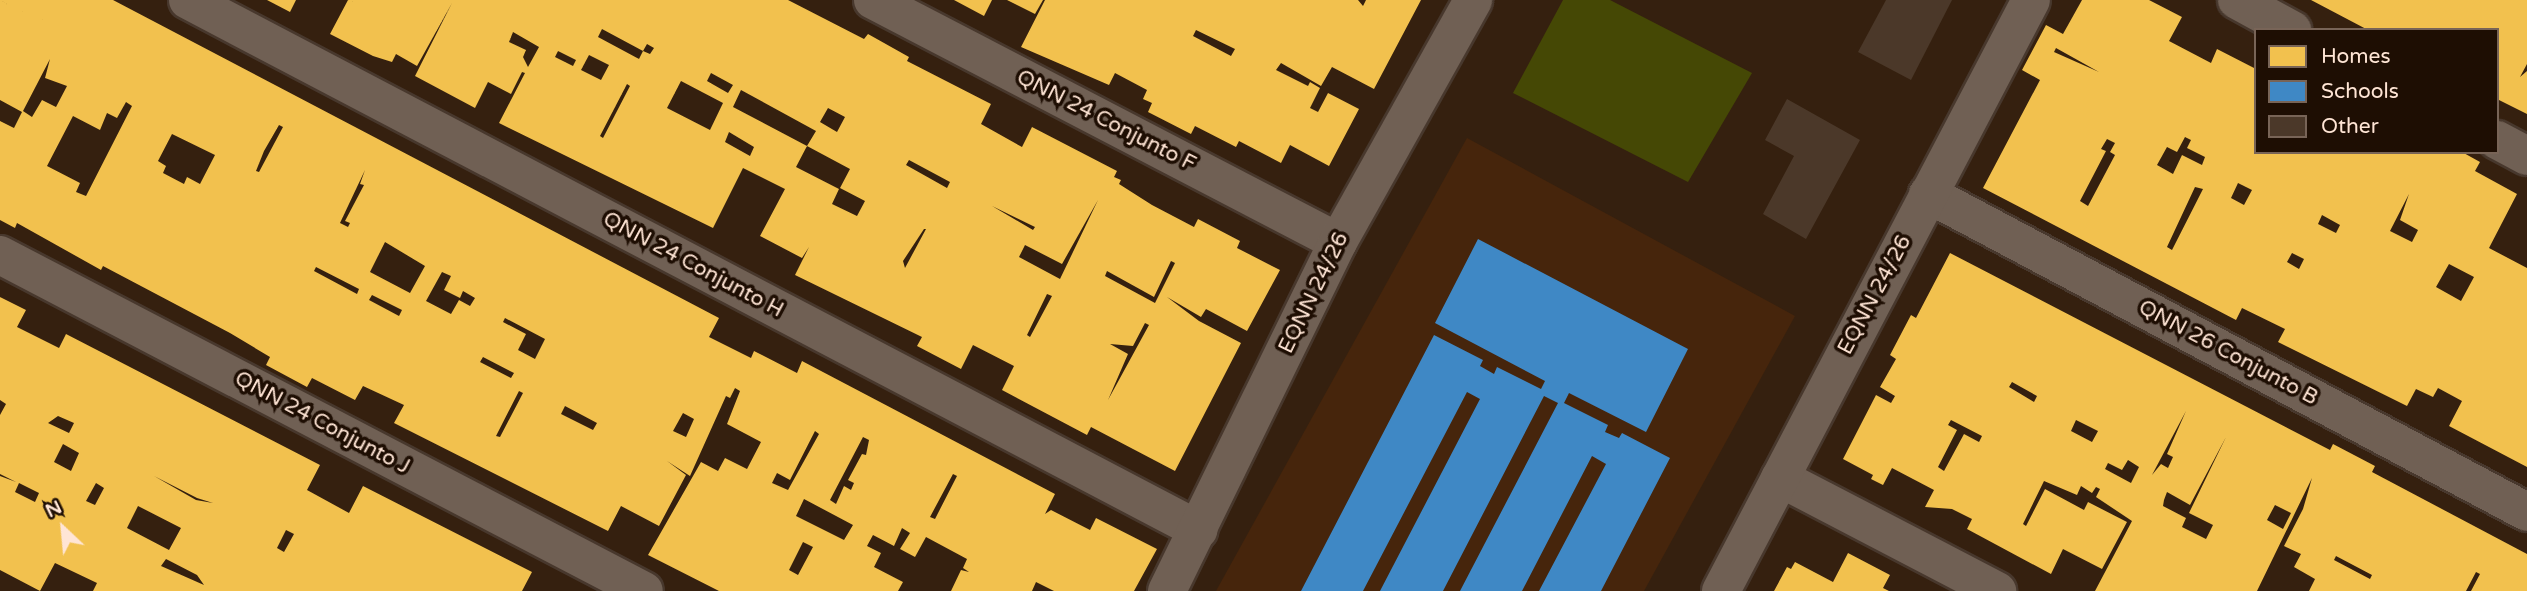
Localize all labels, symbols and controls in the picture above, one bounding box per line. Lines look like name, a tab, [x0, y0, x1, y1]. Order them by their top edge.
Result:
legend	[2254, 28, 2499, 154]
text: Homes	[2321, 44, 2391, 69]
street label: QNN 24 Conjunto F	[1012, 65, 1200, 177]
text: Schools	[2321, 79, 2399, 104]
text: Other	[2321, 114, 2379, 139]
street label: QNN 24 Conjunto H	[599, 207, 787, 323]
street label: EQNN 24/26	[1274, 228, 1354, 358]
street label: EQNN 24/26	[1833, 231, 1917, 359]
street label: QNN 26 Conjunto B	[2134, 295, 2322, 411]
street label: QNN 24 Conjunto J	[230, 366, 414, 480]
north arrow	[28, 493, 98, 563]
text: N	[42, 496, 65, 522]

